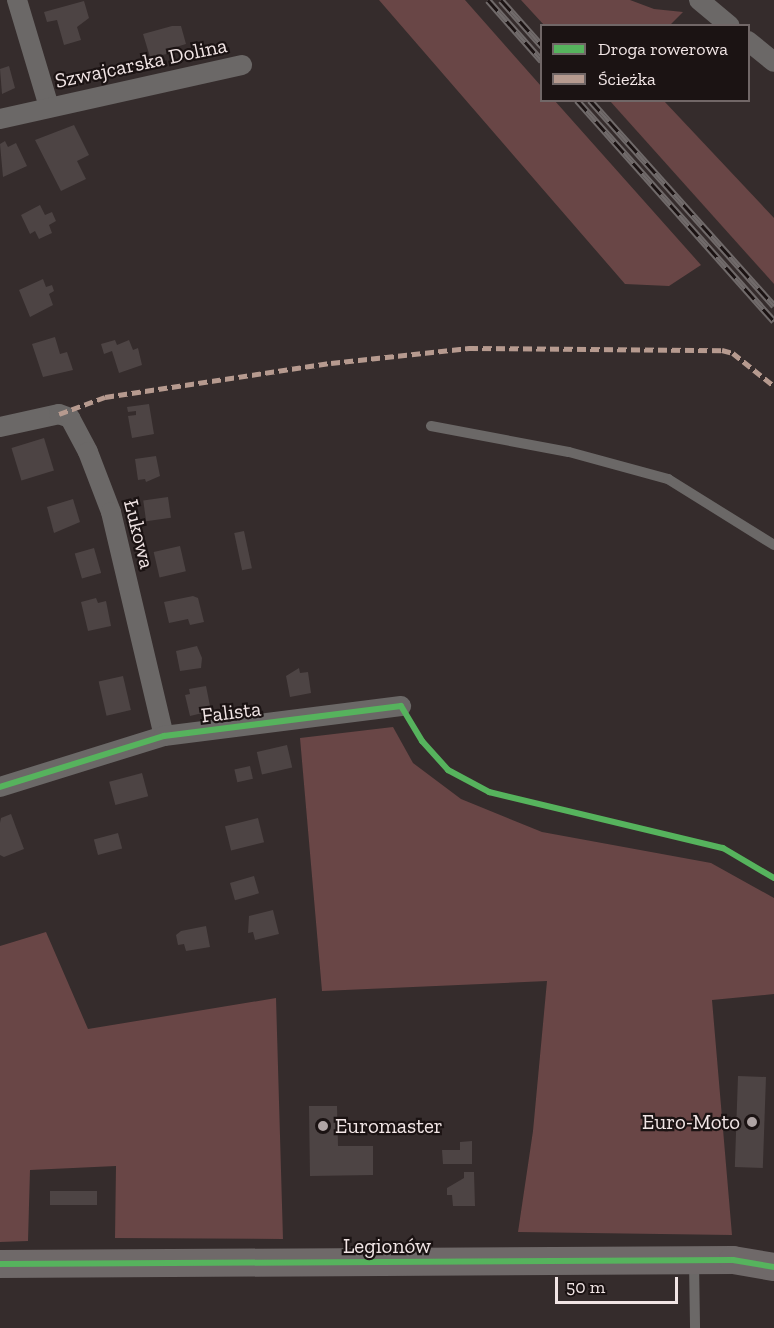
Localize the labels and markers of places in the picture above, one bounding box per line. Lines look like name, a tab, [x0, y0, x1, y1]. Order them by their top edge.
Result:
place label: Euro-Moto	[642, 1109, 740, 1135]
place label: Euromaster	[335, 1113, 443, 1139]
marker: Euro-Moto	[745, 1115, 759, 1129]
marker: Euromaster	[316, 1119, 330, 1133]

